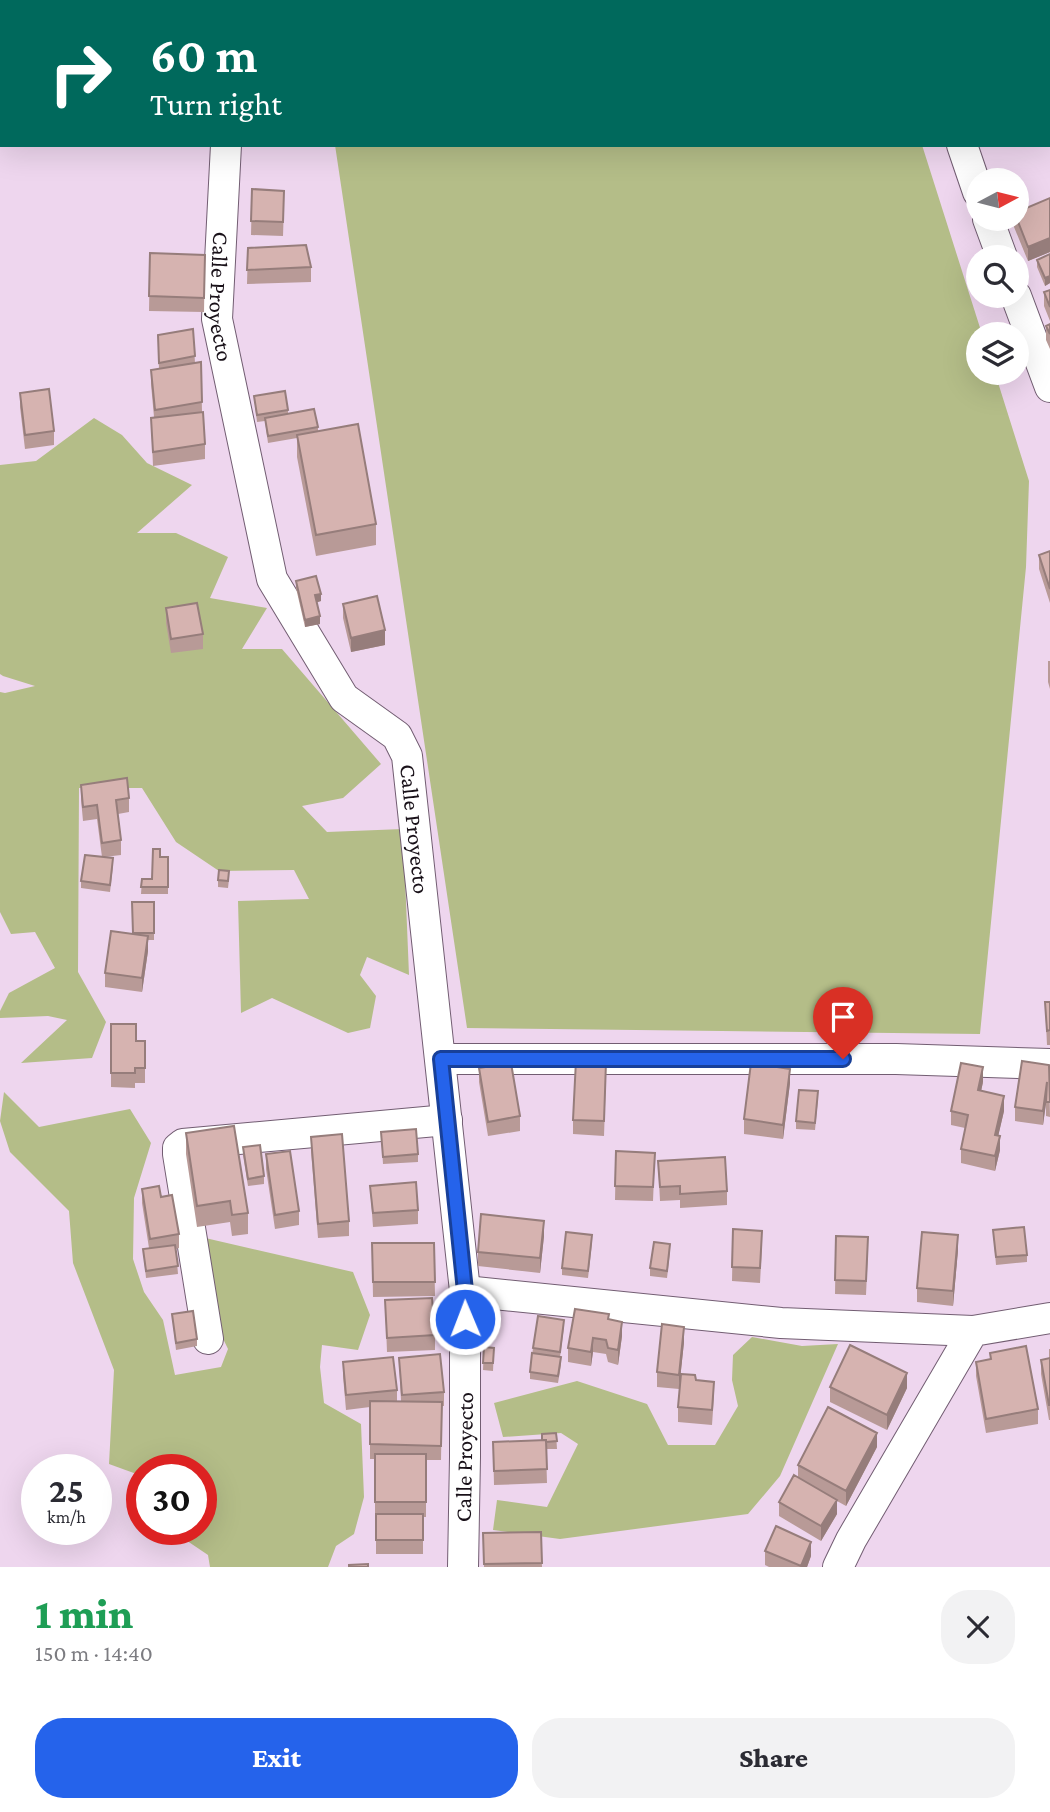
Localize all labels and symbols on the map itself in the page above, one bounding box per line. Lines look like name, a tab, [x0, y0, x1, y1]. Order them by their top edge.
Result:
north arrow	[966, 168, 1029, 231]
street label: Calle Proyecto	[204, 231, 239, 364]
street label: Calle Proyecto	[395, 763, 435, 895]
pin	[813, 987, 873, 1059]
position arrow	[428, 1282, 502, 1356]
street label: Calle Proyecto	[450, 1392, 478, 1522]
speed limit sign: 30	[126, 1454, 217, 1545]

